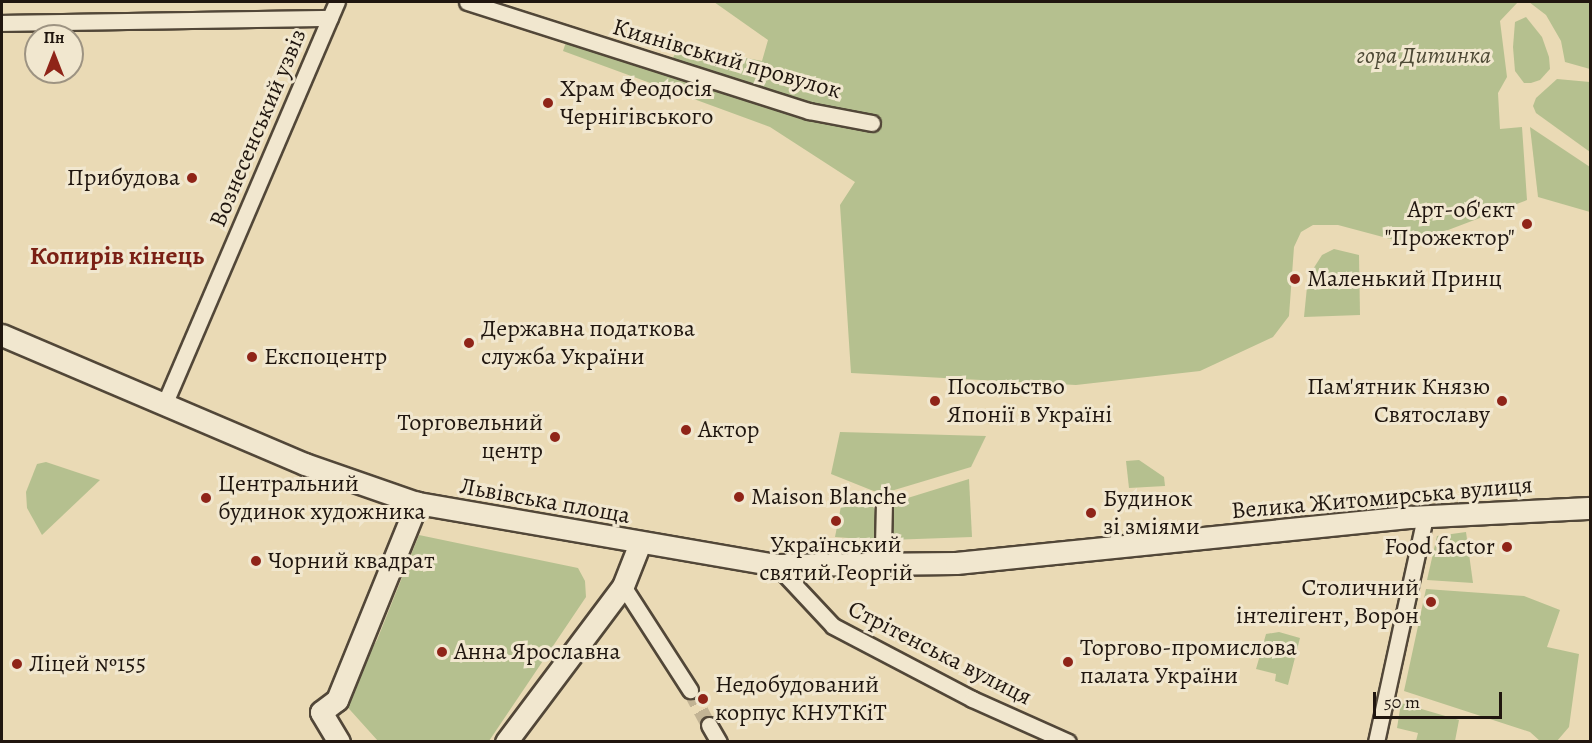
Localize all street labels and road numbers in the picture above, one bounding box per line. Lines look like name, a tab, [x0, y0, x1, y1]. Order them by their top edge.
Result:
street label: Киянівський провулок	[609, 13, 845, 105]
street label: Вознесенський узвіз	[203, 25, 313, 231]
street label: Велика Житомирська вулиця	[1230, 470, 1534, 526]
street label: Львівська площа	[458, 472, 632, 530]
street label: Стрітенська вулиця	[843, 594, 1037, 712]

